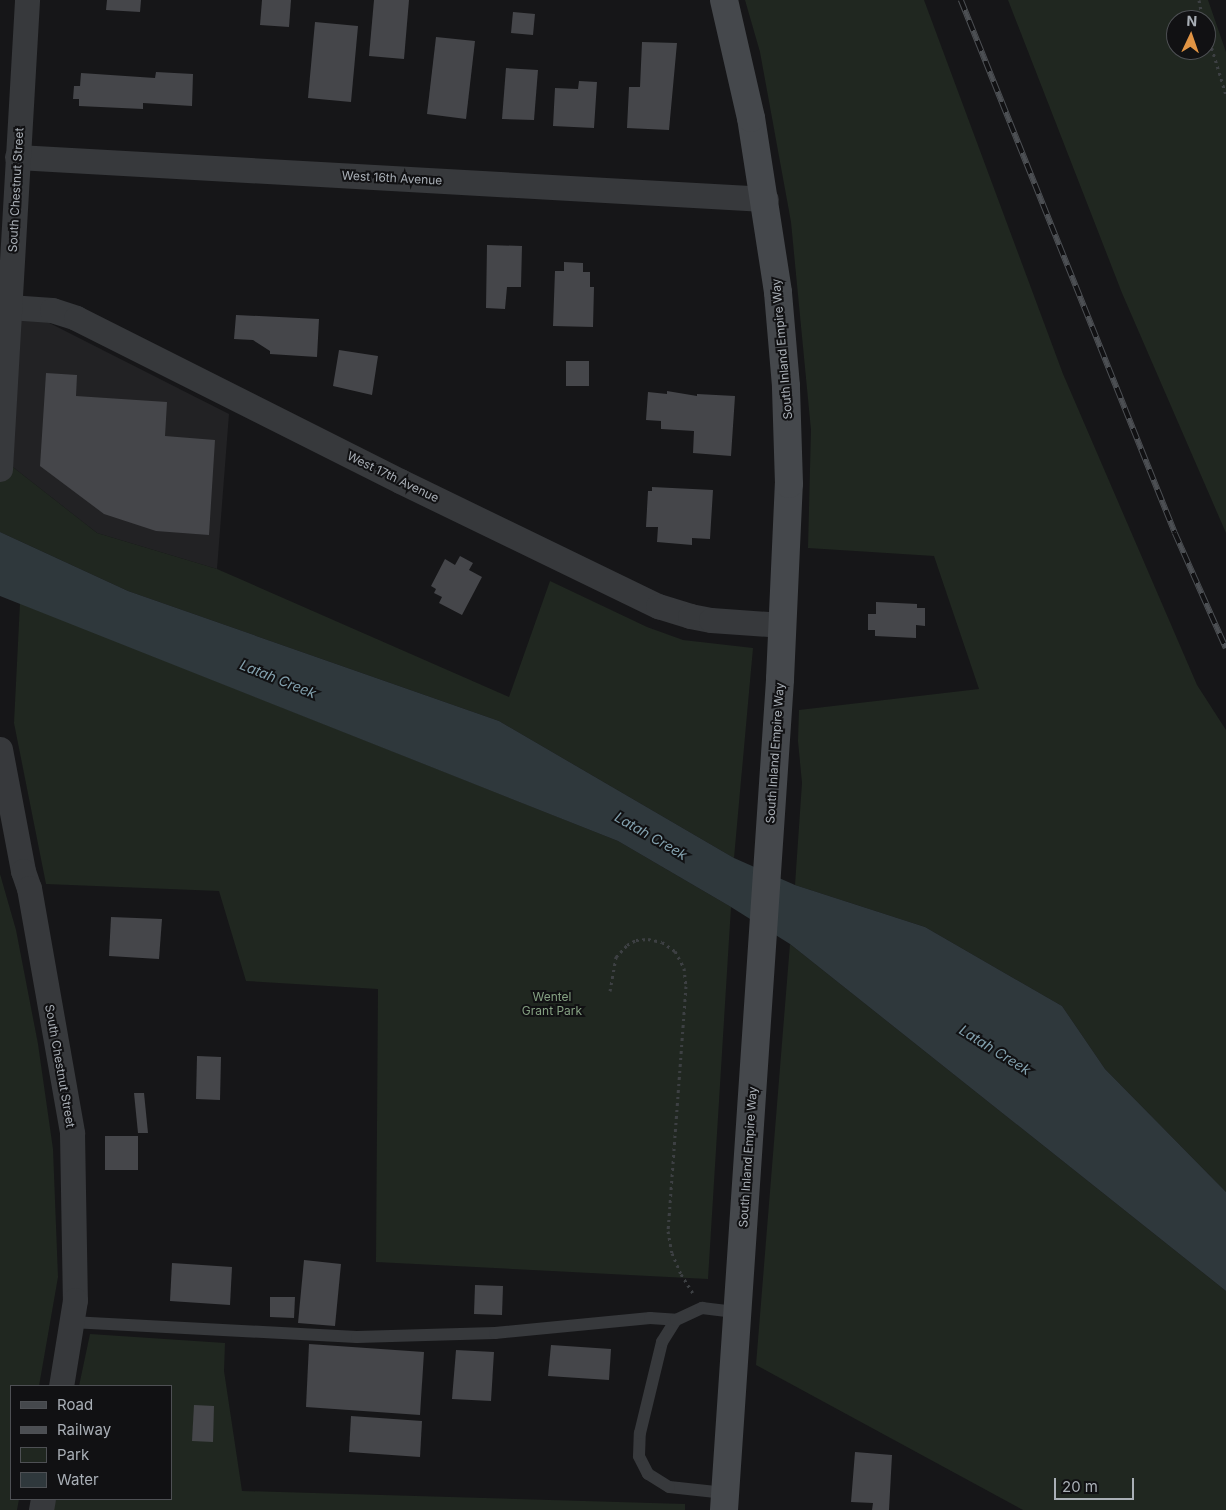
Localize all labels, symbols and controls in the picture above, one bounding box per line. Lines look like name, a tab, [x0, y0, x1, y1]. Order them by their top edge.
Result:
north arrow	[1166, 10, 1216, 60]
text: N	[1186, 12, 1198, 29]
street label: South Chestnut Street	[6, 127, 26, 253]
street label: West 16th Avenue	[341, 168, 443, 188]
street label: South Inland Empire Way	[769, 278, 795, 420]
street label: West 17th Avenue	[345, 449, 441, 505]
water label: Latah Creek	[237, 656, 319, 702]
street label: South Inland Empire Way	[763, 682, 787, 824]
water label: Latah Creek	[612, 809, 690, 863]
park label: Wentel Grant Park	[522, 990, 582, 1018]
street label: South Chestnut Street	[42, 1003, 78, 1129]
water label: Latah Creek	[956, 1021, 1034, 1079]
street label: South Inland Empire Way	[736, 1086, 760, 1228]
legend	[10, 1385, 172, 1500]
text: Road	[57, 1395, 93, 1414]
text: Railway	[57, 1420, 111, 1439]
text: Park	[57, 1445, 89, 1464]
scale bar	[1056, 1468, 1136, 1500]
text: Water	[57, 1470, 99, 1489]
text: 20 m	[1062, 1477, 1098, 1496]

